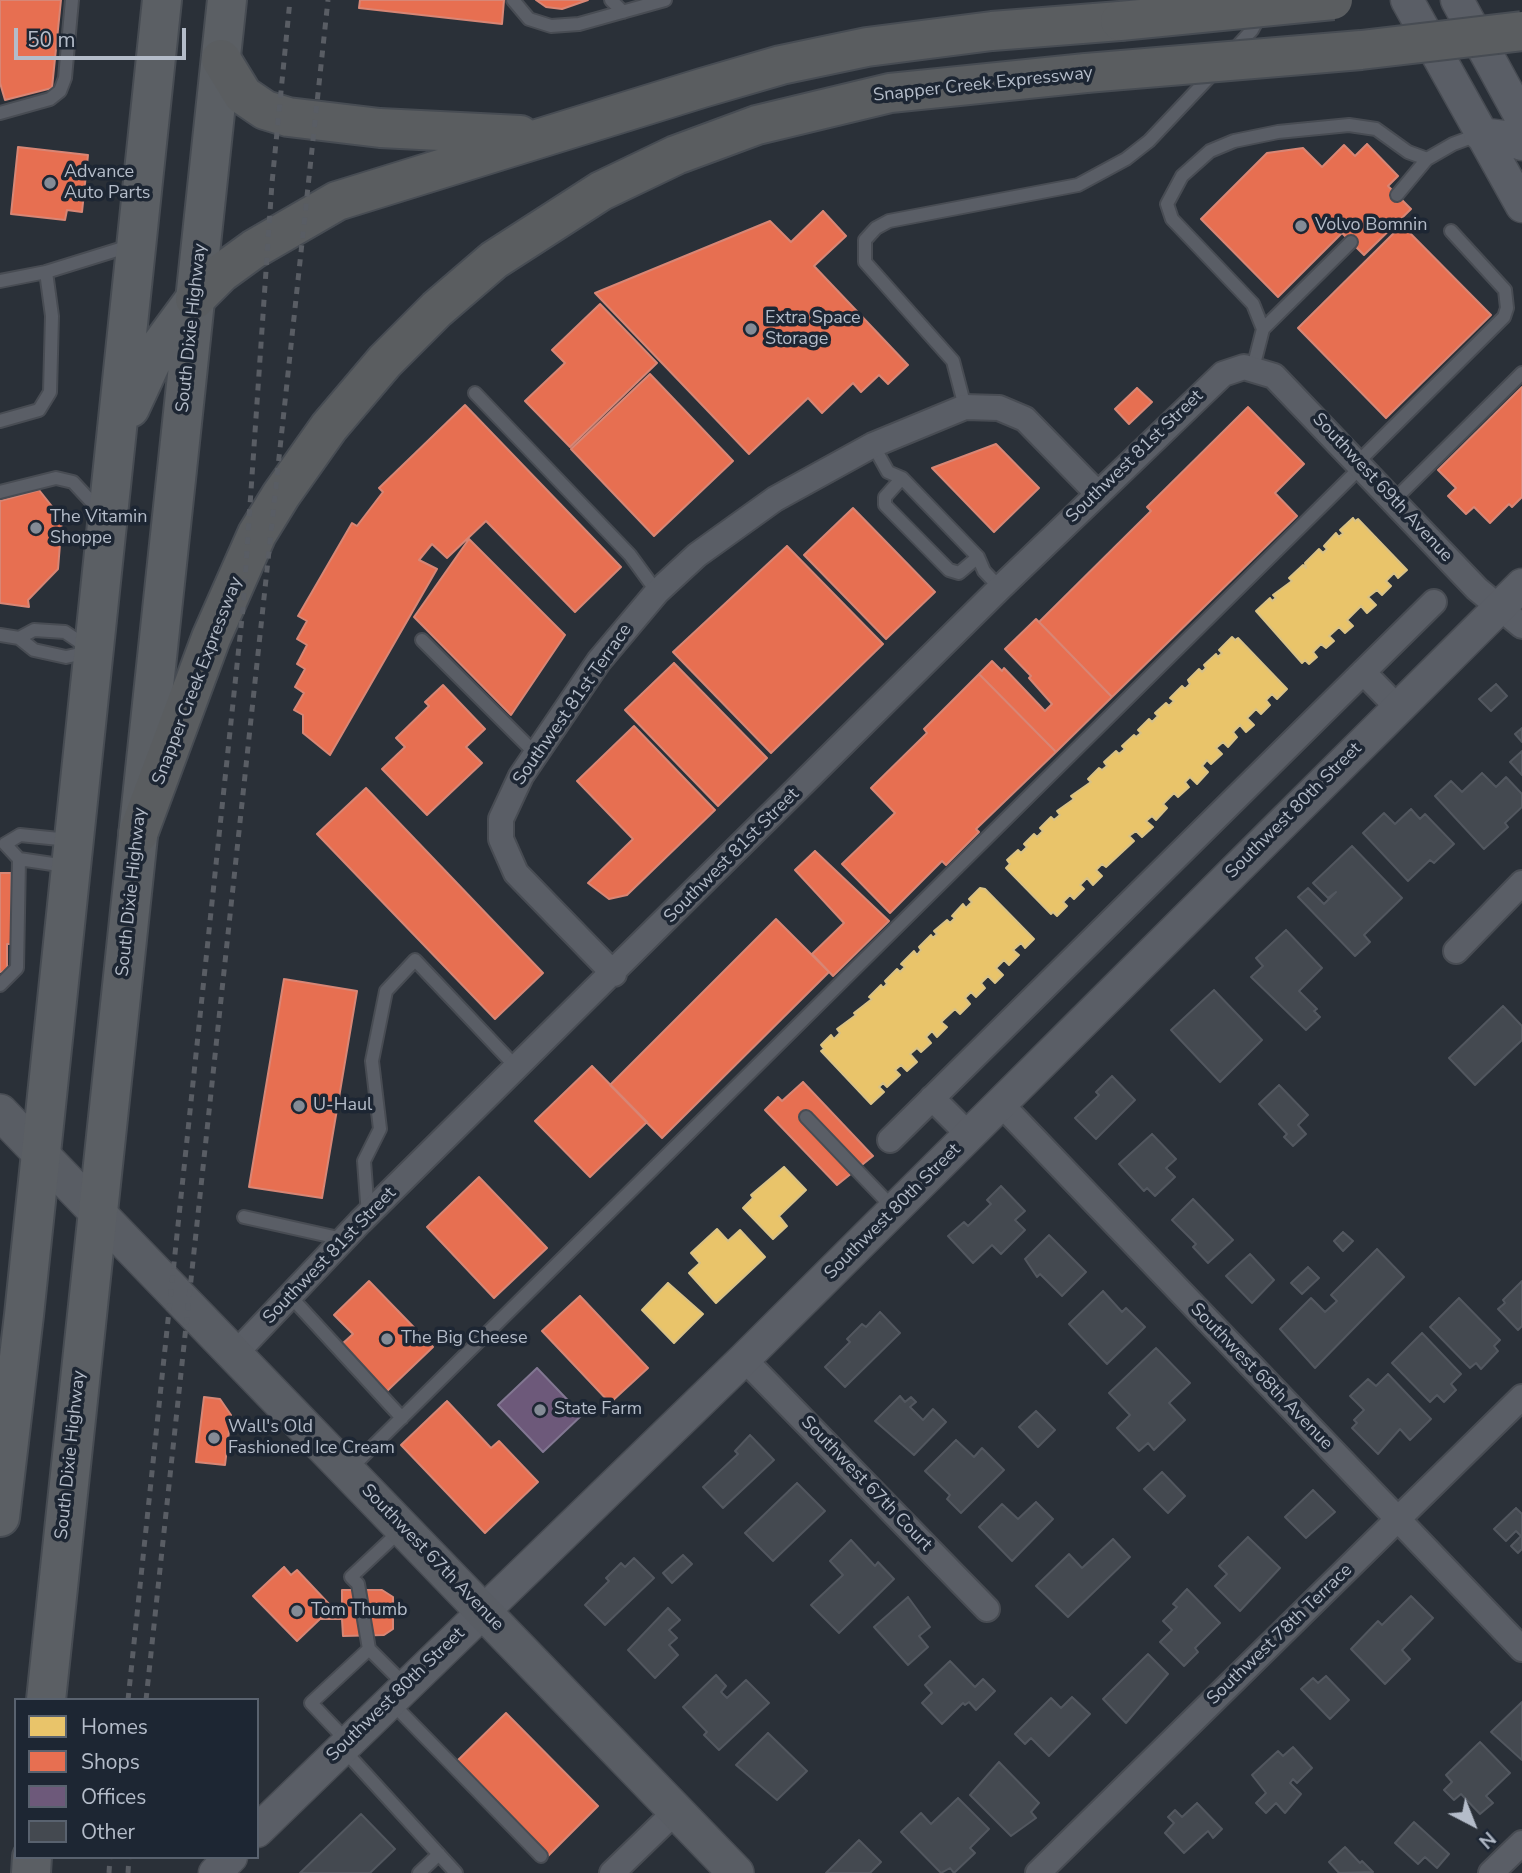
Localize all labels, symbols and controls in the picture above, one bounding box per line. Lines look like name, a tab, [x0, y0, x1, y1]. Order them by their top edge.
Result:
scale bar	[18, 14, 189, 58]
text: 50 m	[27, 26, 76, 54]
street label: Snapper Creek Expressway	[872, 63, 1094, 107]
place label: Advance Auto Parts	[64, 162, 150, 204]
marker: Advance Auto Parts	[42, 175, 58, 191]
place label: Volvo Bomnin	[1315, 215, 1427, 237]
marker: Volvo Bomnin	[1293, 218, 1309, 234]
street label: South Dixie Highway	[172, 242, 212, 414]
place label: Extra Space Storage	[765, 308, 861, 350]
marker: Extra Space Storage	[743, 321, 759, 337]
street label: Southwest 81st Street	[1062, 386, 1208, 528]
street label: Southwest 69th Avenue	[1307, 409, 1457, 567]
place label: The Vitamin Shoppe	[50, 507, 147, 550]
marker: The Vitamin Shoppe	[28, 520, 44, 536]
street label: Snapper Creek Expressway	[148, 574, 248, 788]
street label: Southwest 81st Terrace	[509, 620, 637, 790]
street label: Southwest 80th Street	[1221, 738, 1367, 884]
street label: Southwest 81st Street	[660, 784, 804, 928]
street label: South Dixie Highway	[112, 806, 152, 978]
place label: U-Haul	[313, 1095, 372, 1117]
marker: U-Haul	[291, 1098, 307, 1114]
street label: Southwest 80th Street	[820, 1139, 966, 1285]
street label: Southwest 81st Street	[259, 1183, 401, 1329]
street label: Southwest 68th Avenue	[1185, 1299, 1337, 1455]
place label: The Big Cheese	[401, 1328, 528, 1350]
marker: The Big Cheese	[379, 1331, 395, 1347]
street label: South Dixie Highway	[51, 1369, 91, 1541]
place label: State Farm	[554, 1399, 642, 1421]
marker: State Farm	[532, 1402, 548, 1418]
street label: Southwest 67th Court	[796, 1412, 936, 1556]
place label: Wall's Old Fashioned Ice Cream	[228, 1417, 395, 1460]
marker: Wall's Old Fashioned Ice Cream	[206, 1430, 222, 1446]
street label: Southwest 67th Avenue	[356, 1480, 508, 1636]
street label: Southwest 78th Terrace	[1203, 1560, 1357, 1710]
place label: Tom Thumb	[311, 1600, 408, 1622]
marker: Tom Thumb	[289, 1603, 305, 1619]
street label: Southwest 80th Street	[322, 1623, 470, 1767]
legend	[14, 1698, 259, 1859]
text: Homes	[81, 1713, 148, 1741]
text: Shops	[81, 1748, 140, 1776]
text: Offices	[81, 1783, 146, 1811]
north arrow	[1438, 1789, 1508, 1859]
text: Other	[81, 1818, 135, 1846]
text: N	[1473, 1825, 1501, 1854]

